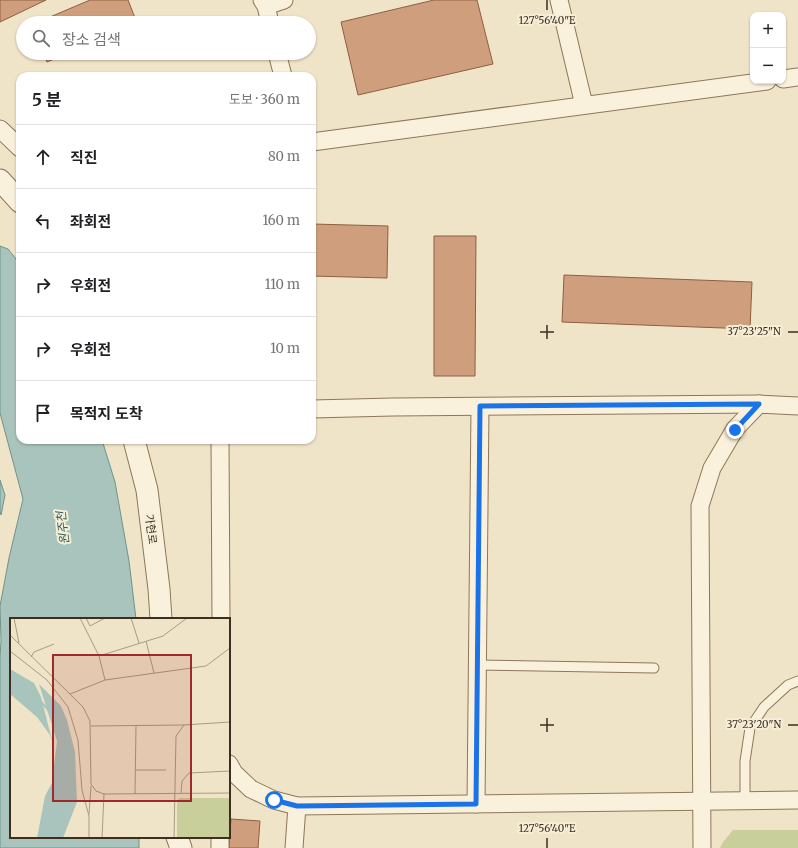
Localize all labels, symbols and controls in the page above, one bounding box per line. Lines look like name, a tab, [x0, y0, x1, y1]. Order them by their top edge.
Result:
map controls	[750, 12, 786, 84]
button: +	[750, 12, 786, 48]
text: 127°56'40"E	[519, 14, 576, 27]
search box	[16, 16, 316, 60]
icon: search	[30, 27, 52, 49]
text: 장소 검색	[62, 30, 121, 49]
button: −	[750, 48, 786, 84]
text: 5 분	[32, 89, 62, 111]
text: 도보 · 360 m	[229, 91, 300, 108]
icon: ahead	[32, 146, 54, 168]
text: 직진	[70, 148, 98, 167]
text: 80 m	[268, 148, 300, 165]
icon: left	[32, 210, 54, 232]
text: 좌회전	[70, 212, 111, 231]
text: 160 m	[262, 212, 300, 229]
icon: right	[32, 274, 54, 296]
text: 우회전	[70, 276, 111, 295]
text: 110 m	[265, 276, 300, 293]
text: 37°23'25"N	[727, 325, 781, 338]
icon: right	[32, 338, 54, 360]
text: 우회전	[70, 340, 111, 359]
text: 10 m	[270, 340, 300, 357]
icon: arrive	[32, 402, 54, 424]
text: 목적지 도착	[70, 404, 143, 423]
route end	[726, 421, 744, 439]
water label: 원주천	[53, 509, 72, 545]
street label: 가현로	[142, 513, 160, 545]
inset map	[10, 618, 230, 838]
text: 37°23'20"N	[727, 718, 781, 731]
route start	[265, 791, 283, 809]
text: 127°56'40"E	[519, 822, 576, 835]

